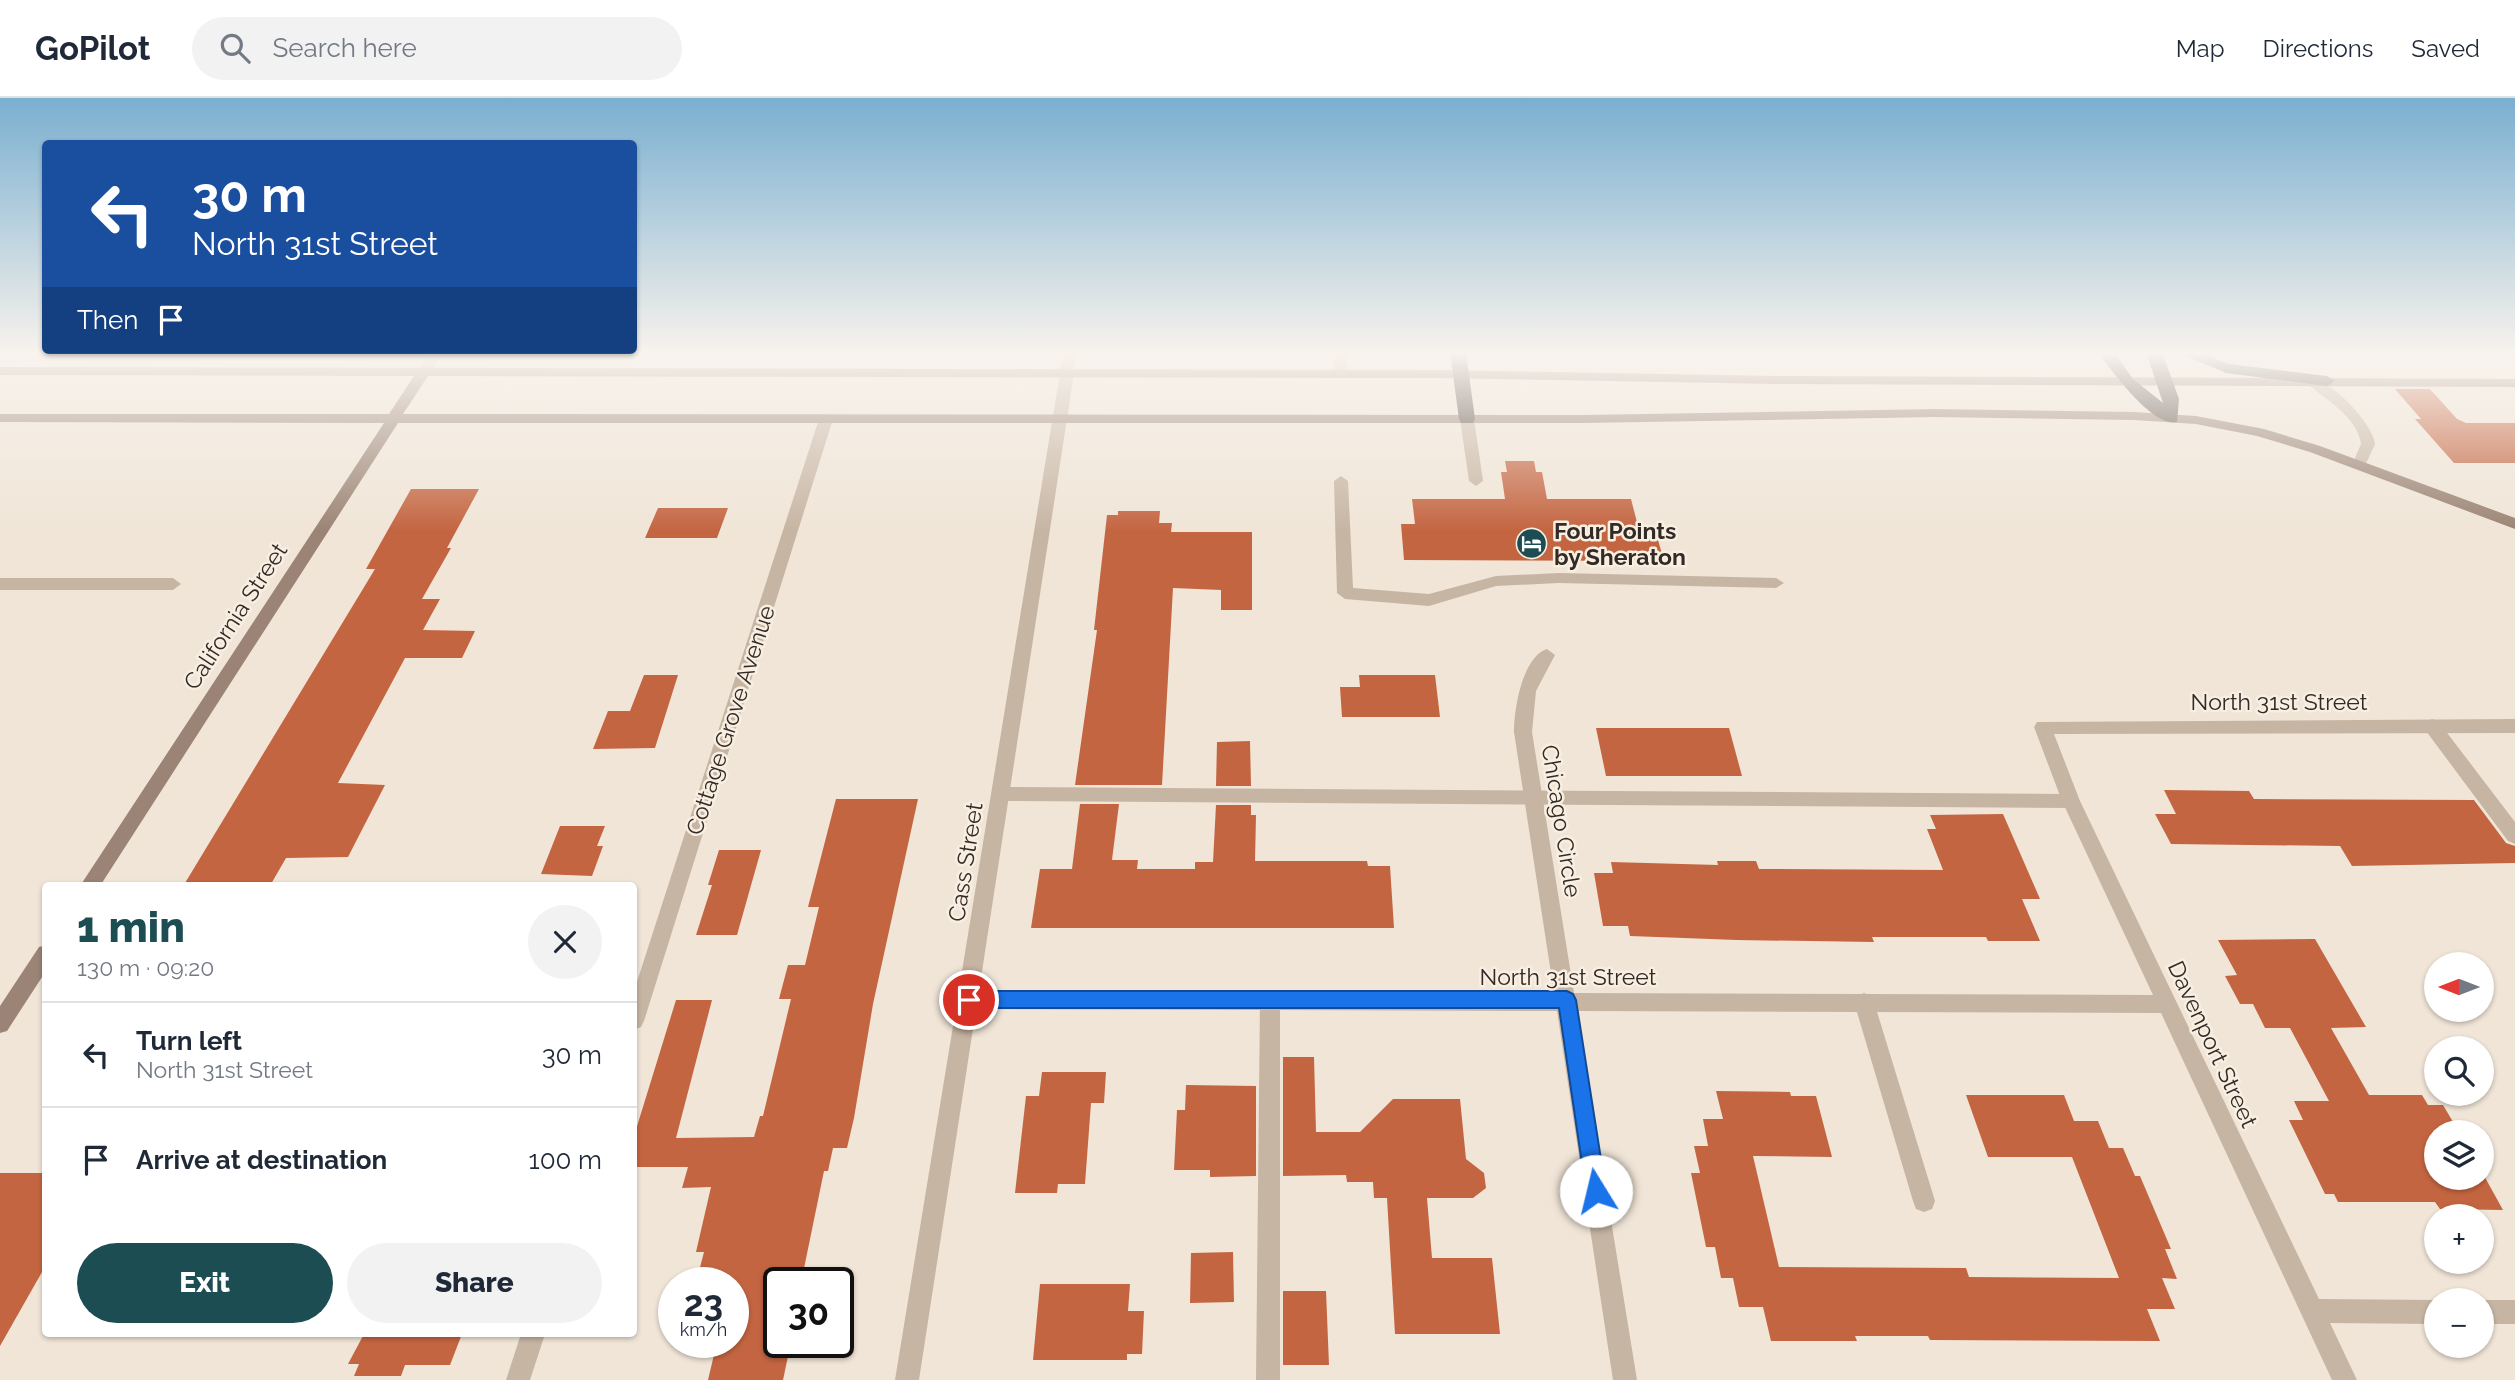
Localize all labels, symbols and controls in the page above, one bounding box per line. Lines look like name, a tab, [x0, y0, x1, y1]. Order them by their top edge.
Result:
search box	[192, 17, 682, 80]
text: GoPilot	[35, 29, 150, 68]
icon: search	[216, 29, 254, 67]
text: Search here	[272, 33, 417, 63]
text: Map	[2176, 34, 2225, 63]
text: Directions	[2263, 34, 2373, 63]
text: Saved	[2411, 34, 2480, 63]
text: 30 m	[192, 166, 307, 223]
icon: left	[77, 168, 168, 259]
text: North 31st Street	[192, 225, 438, 262]
icon: arrive	[152, 301, 190, 339]
text: Then	[77, 305, 138, 335]
place label: Four Points by Sheraton	[1554, 517, 1686, 570]
hotel icon: Four Points by Sheraton	[1514, 526, 1548, 560]
street label: California Street	[178, 537, 293, 694]
street label: Cottage Grove Avenue	[680, 602, 780, 838]
street label: North 31st Street	[2191, 688, 2368, 715]
street label: Chicago Circle	[1537, 743, 1587, 899]
street label: Cass Street	[942, 800, 988, 923]
text: 1 min	[77, 903, 185, 952]
button: close	[528, 905, 602, 979]
north arrow	[2424, 952, 2494, 1022]
map controls	[2424, 952, 2494, 1358]
text: 130 m · 09:20	[77, 954, 214, 981]
street label: Davenport Street	[2163, 956, 2264, 1132]
street label: North 31st Street	[1480, 963, 1657, 990]
pin	[939, 970, 999, 1030]
icon: arrive	[950, 981, 988, 1019]
text: Turn left	[136, 1026, 242, 1056]
icon: left	[77, 1036, 115, 1074]
button: search	[2424, 1036, 2494, 1106]
text: 30 m	[542, 1040, 602, 1070]
text: North 31st Street	[136, 1056, 313, 1083]
button: layers	[2424, 1120, 2494, 1190]
icon: arrive	[77, 1141, 115, 1179]
text: Arrive at destination	[136, 1145, 387, 1175]
text: 100 m	[529, 1145, 602, 1175]
position arrow	[1559, 1154, 1633, 1228]
button: +	[2424, 1204, 2494, 1274]
button: Exit	[77, 1243, 333, 1323]
button: Share	[347, 1243, 602, 1323]
speed limit sign: 30	[763, 1267, 854, 1358]
text: 23	[684, 1283, 723, 1324]
button: −	[2424, 1288, 2494, 1358]
text: km/h	[680, 1319, 727, 1340]

